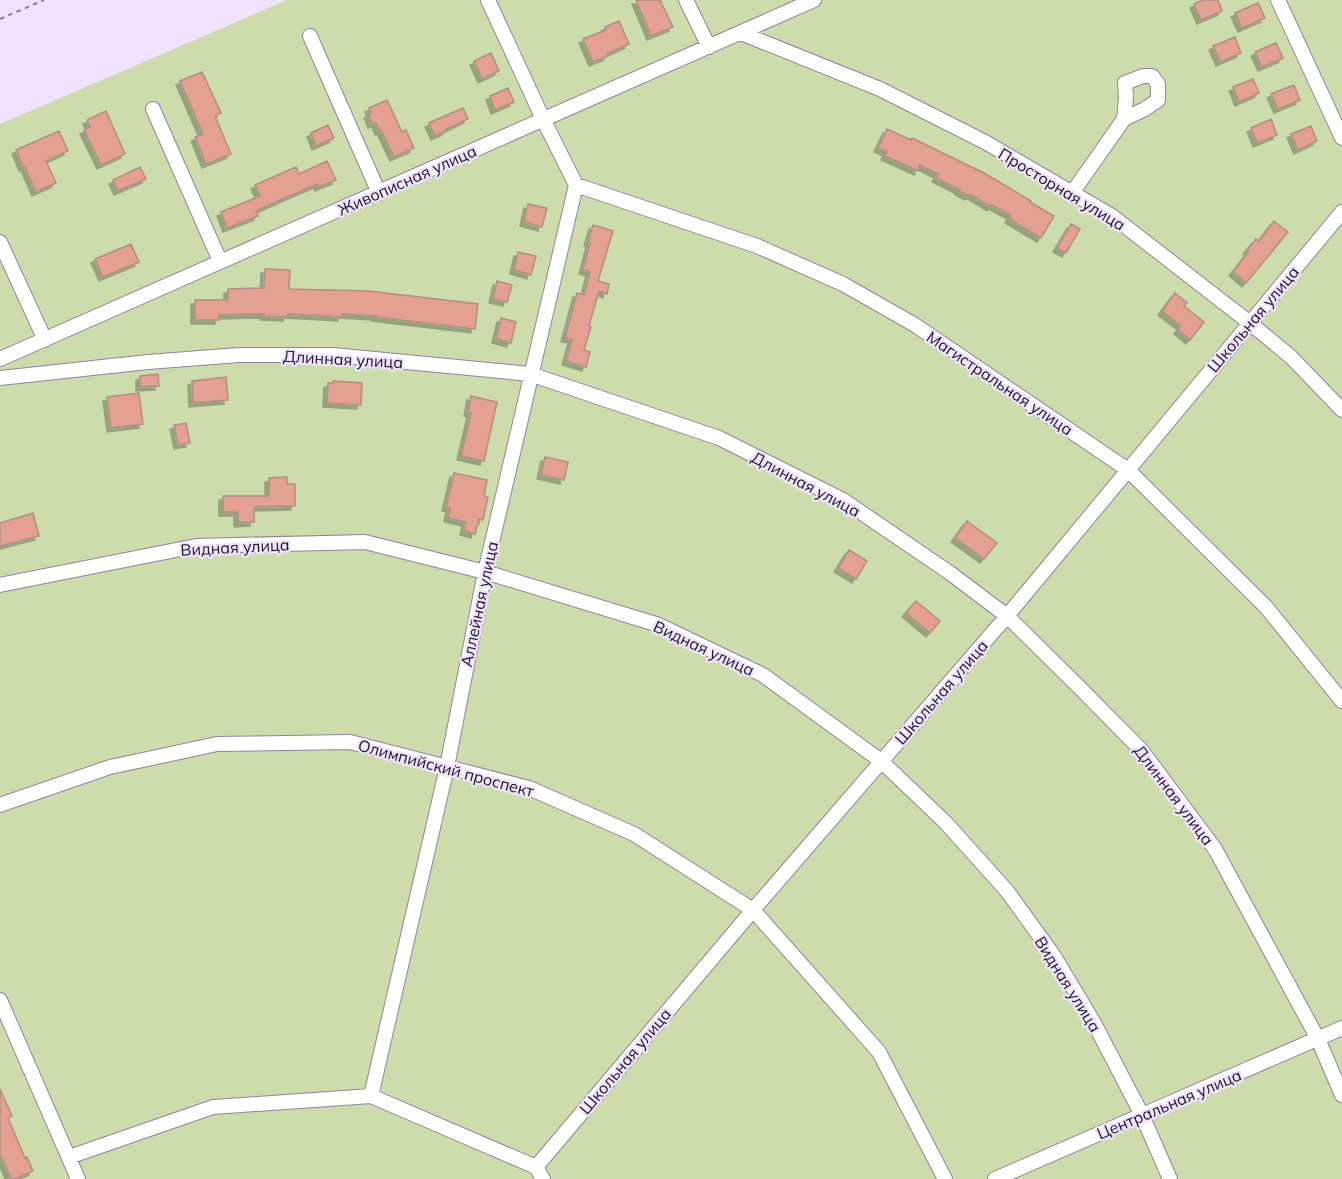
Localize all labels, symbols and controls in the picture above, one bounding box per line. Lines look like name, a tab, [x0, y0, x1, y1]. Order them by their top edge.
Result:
street label: Живописная улица	[335, 140, 479, 220]
street label: Просторная улица	[995, 143, 1129, 235]
street label: Школьная улица	[1203, 262, 1303, 376]
street label: Магистральная улица	[923, 327, 1077, 439]
street label: Длинная улица	[282, 346, 404, 372]
street label: Длинная улица	[748, 447, 864, 521]
street label: Видная улица	[180, 534, 290, 560]
street label: Аллейная улица	[456, 539, 502, 669]
street label: Видная улица	[650, 616, 758, 680]
street label: Школьная улица	[890, 636, 992, 748]
street label: Олимпийский проспект	[356, 735, 537, 801]
street label: Длинная улица	[1130, 741, 1218, 849]
street label: Видная улица	[1031, 932, 1105, 1036]
street label: Школьная улица	[575, 1004, 675, 1118]
street label: Центральная улица	[1094, 1064, 1244, 1144]

